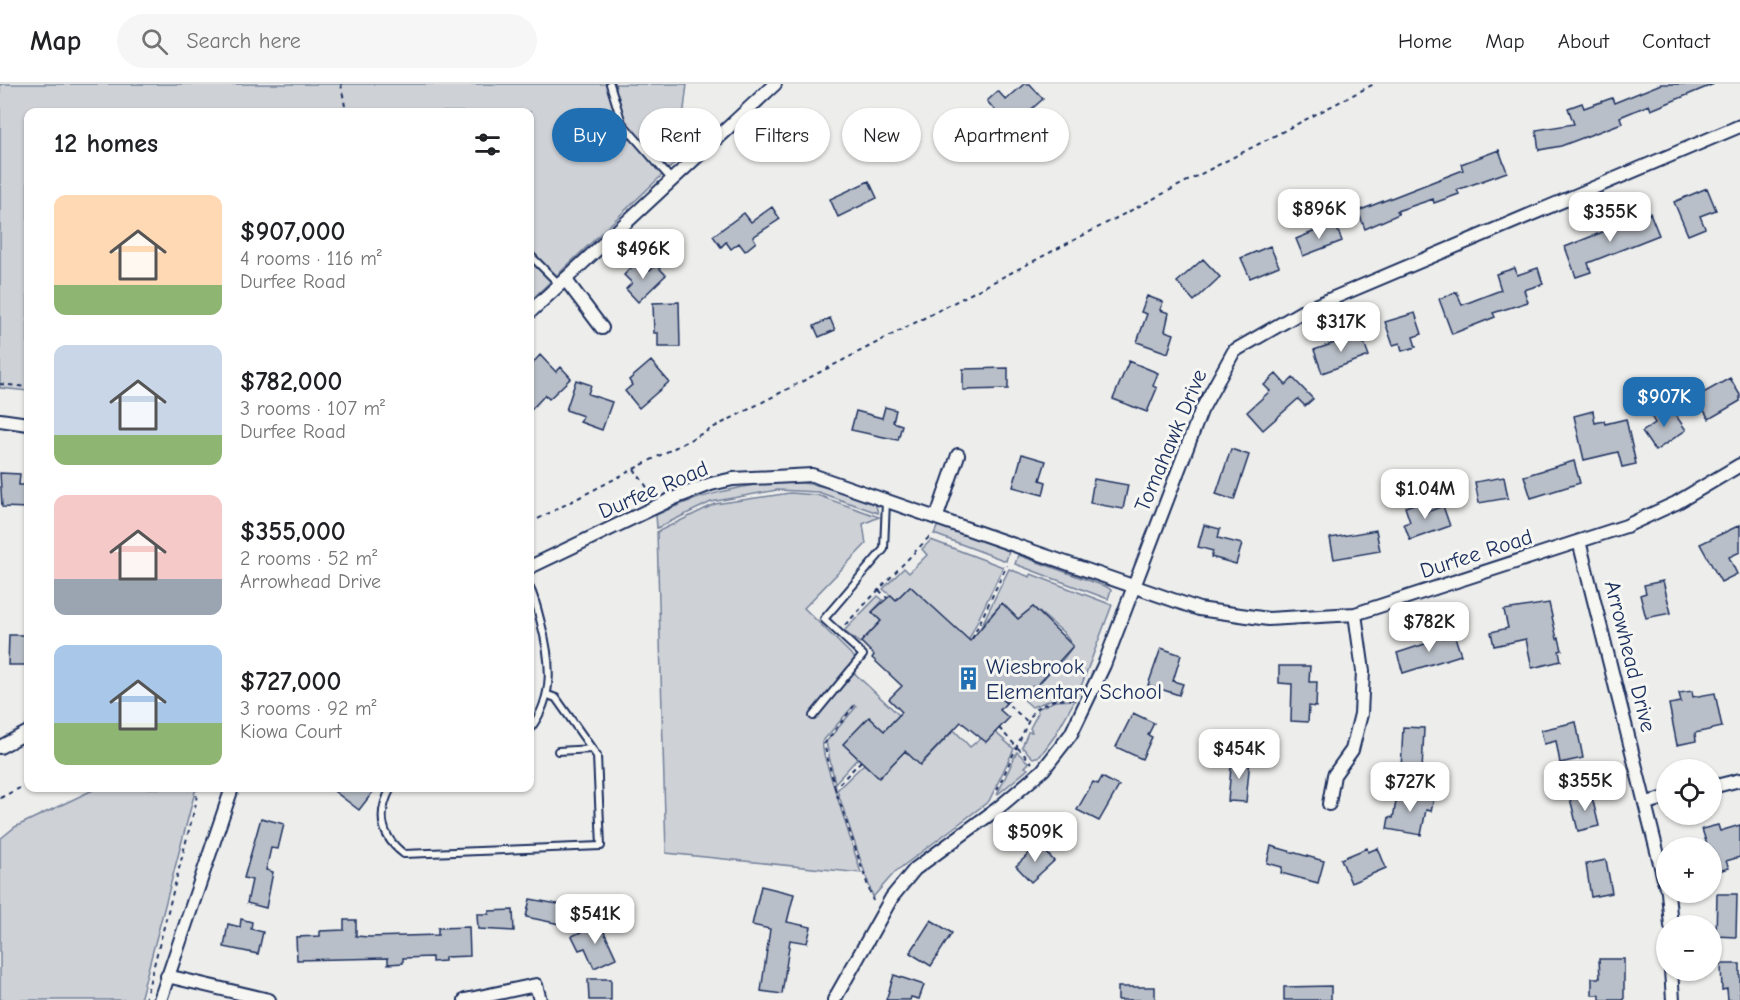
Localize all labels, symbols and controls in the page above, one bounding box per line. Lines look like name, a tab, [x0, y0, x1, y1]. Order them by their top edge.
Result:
search box	[117, 14, 537, 68]
text: Map	[30, 25, 81, 57]
icon: search	[138, 25, 171, 58]
text: Search here	[186, 28, 301, 54]
text: Home	[1398, 29, 1452, 53]
text: Map	[1485, 29, 1525, 53]
text: About	[1558, 29, 1609, 53]
text: Contact	[1642, 29, 1710, 53]
chip: Buy	[552, 108, 627, 162]
chip: Rent	[639, 108, 722, 162]
chip: Filters	[734, 108, 830, 162]
chip: New	[842, 108, 921, 162]
chip: Apartment	[933, 108, 1069, 162]
icon: filters	[471, 128, 504, 161]
text: 12 homes	[54, 129, 158, 159]
pin: $896K	[1277, 189, 1361, 240]
pin: $355K	[1568, 192, 1652, 243]
text: $896K	[1292, 197, 1346, 220]
text: $355K	[1583, 200, 1637, 223]
text: $907,000	[240, 217, 345, 247]
icon: home	[102, 219, 174, 291]
pin: $496K	[601, 229, 685, 280]
text: $496K	[616, 237, 670, 260]
text: 4 rooms · 116 m²	[240, 247, 382, 270]
text: Durfee Road	[240, 270, 346, 293]
pin: $317K	[1299, 302, 1383, 353]
text: $317K	[1316, 310, 1366, 333]
street label: Tomahawk Drive	[1129, 365, 1213, 516]
text: $782,000	[240, 367, 342, 397]
icon: home	[102, 369, 174, 441]
pin: $907K	[1622, 377, 1706, 428]
text: $907K	[1637, 385, 1691, 408]
text: 3 rooms · 107 m²	[240, 397, 385, 420]
text: Durfee Road	[240, 420, 346, 443]
street label: Durfee Road	[595, 455, 712, 525]
pin: $1.04M	[1376, 469, 1474, 520]
text: $1.04M	[1395, 477, 1455, 500]
text: $355,000	[240, 517, 346, 547]
icon: home	[102, 519, 174, 591]
street label: Durfee Road	[1417, 524, 1536, 584]
text: 2 rooms · 52 m²	[240, 547, 377, 570]
text: Arrowhead Drive	[240, 570, 381, 593]
street label: Arrowhead Drive	[1599, 578, 1661, 735]
pin: $782K	[1387, 602, 1471, 653]
text: $782K	[1403, 610, 1455, 633]
place label: Wiesbrook Elementary School	[986, 654, 1162, 705]
building icon: Wiesbrook Elementary School	[955, 666, 981, 692]
text: $727,000	[240, 667, 341, 697]
icon: home	[102, 669, 174, 741]
text: 3 rooms · 92 m²	[240, 697, 377, 720]
text: Kiowa Court	[240, 720, 342, 743]
pin: $454K	[1197, 729, 1281, 780]
text: $454K	[1213, 737, 1265, 760]
map controls	[1656, 759, 1722, 981]
button: locate	[1656, 759, 1722, 825]
pin: $355K	[1543, 761, 1627, 812]
pin: $727K	[1368, 762, 1452, 813]
text: $355K	[1558, 769, 1612, 792]
text: $727K	[1384, 770, 1436, 793]
pin: $509K	[993, 812, 1077, 863]
text: $509K	[1007, 820, 1063, 843]
button: +	[1656, 837, 1722, 903]
pin: $541K	[553, 894, 637, 945]
text: $541K	[569, 902, 621, 925]
button: −	[1656, 915, 1722, 981]

